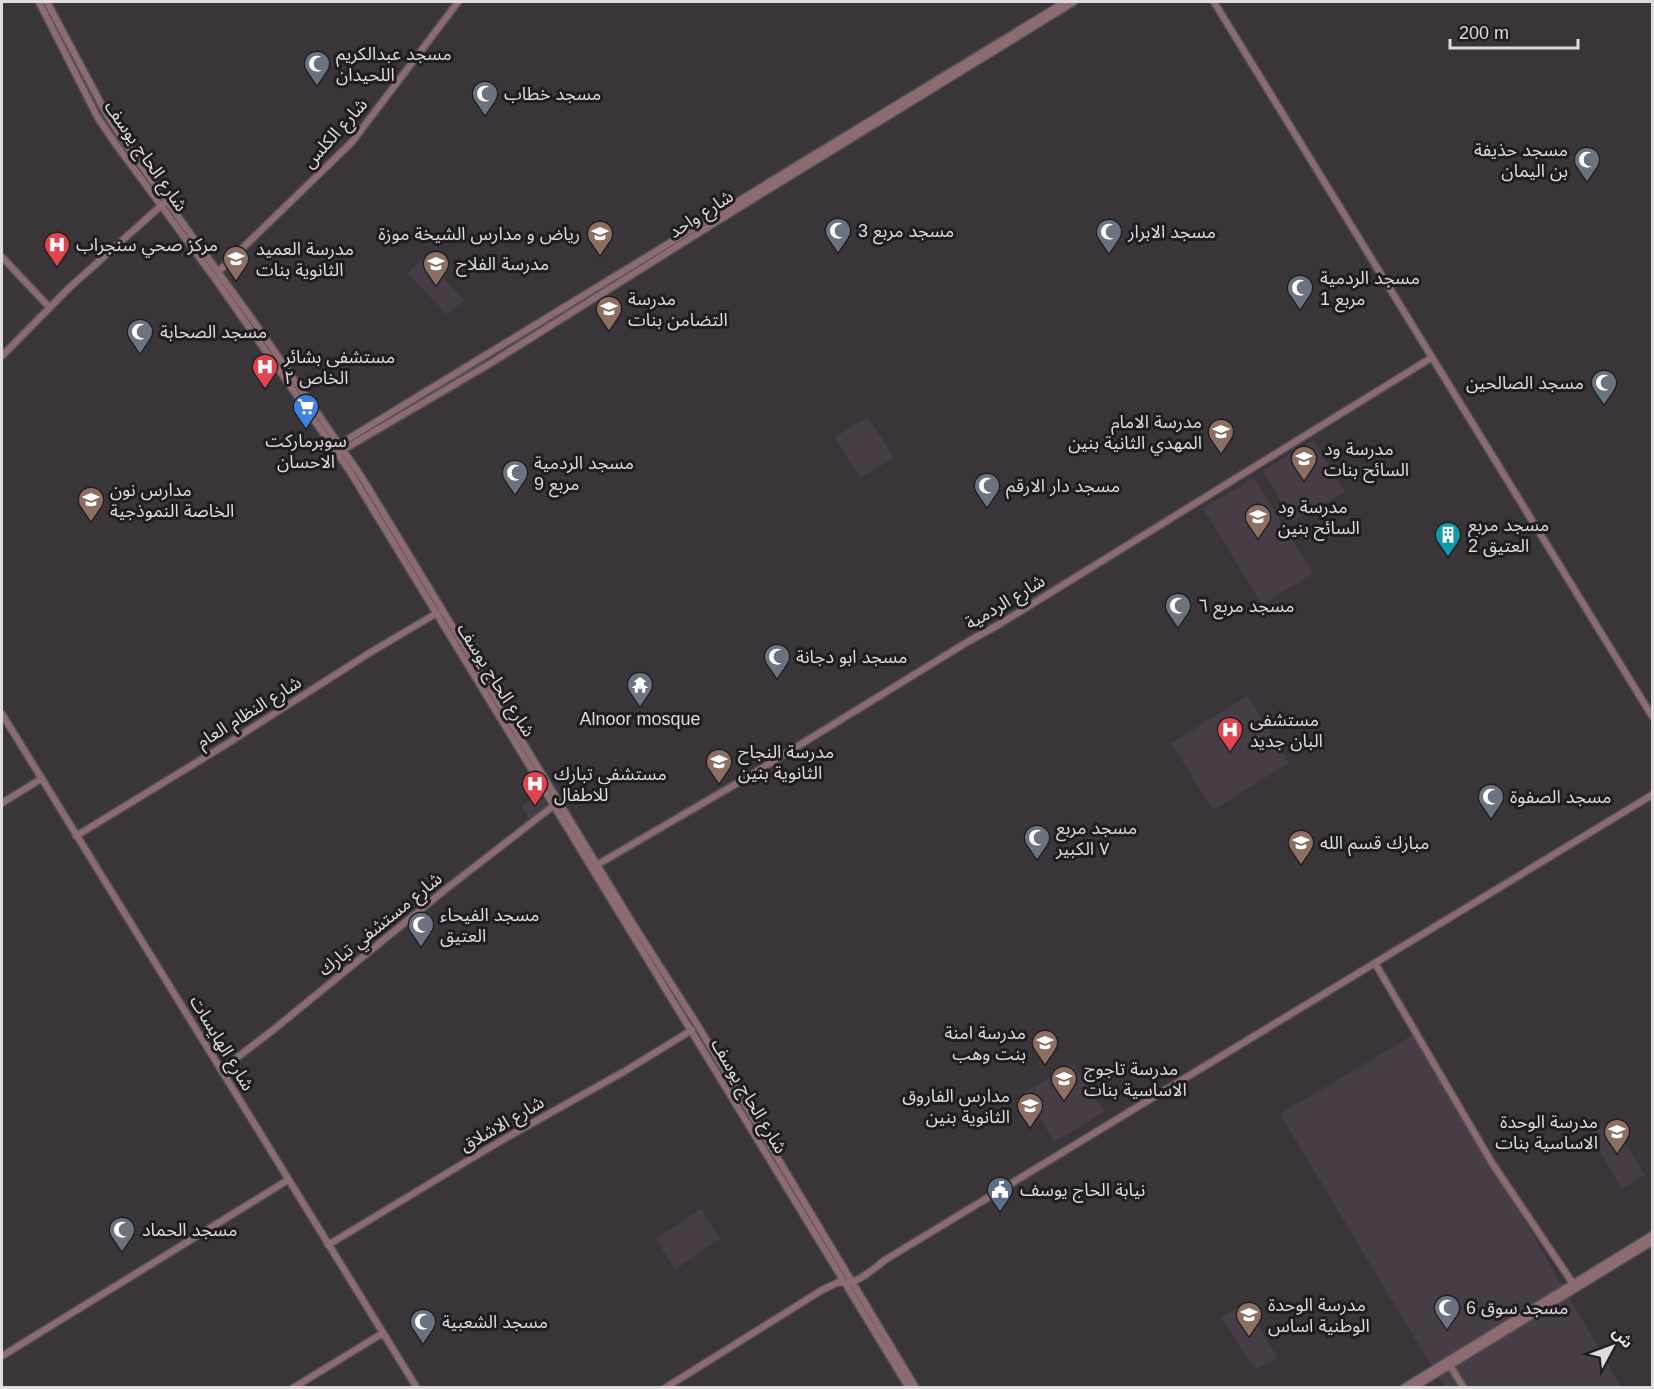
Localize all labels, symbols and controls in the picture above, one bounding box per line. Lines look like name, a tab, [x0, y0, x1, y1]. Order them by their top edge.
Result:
scale bar	[1450, 12, 1578, 50]
text: 200 m	[1459, 23, 1509, 43]
place label: مسجد عبدالكريم اللحيدان	[336, 44, 452, 86]
mosque icon: مسجد عبدالكريم اللحيدان	[302, 49, 332, 87]
mosque icon: مسجد خطاب	[470, 79, 500, 117]
place label: مسجد خطاب	[504, 84, 601, 104]
street label: شارع الكلس	[299, 94, 374, 174]
street label: شارع الحاج يوسف	[97, 97, 191, 217]
place label: مسجد حذيفة بن اليمان	[1474, 140, 1568, 182]
mosque icon: مسجد حذيفة بن اليمان	[1572, 145, 1602, 183]
street label: شارع واحد	[665, 186, 739, 246]
mosque icon: مسجد مربع 3	[823, 216, 853, 254]
mosque icon: مسجد الابرار	[1094, 217, 1124, 255]
school or university icon: رياض و مدارس الشيخة موزة	[585, 219, 615, 257]
place label: مسجد مربع 3	[858, 221, 954, 245]
place label: مسجد الابرار	[1127, 222, 1216, 243]
place label: رياض و مدارس الشيخة موزة	[378, 224, 580, 245]
hospital icon: مركز صحي سنجراب	[42, 230, 72, 268]
place label: مركز صحي سنجراب	[76, 235, 218, 258]
place label: مدرسة العميد الثانوية بنات	[256, 239, 354, 281]
school or university icon: مدرسة العميد الثانوية بنات	[221, 244, 251, 282]
school or university icon: مدرسة الفلاح	[421, 249, 451, 287]
place label: مدرسة الفلاح	[456, 254, 549, 277]
place label: مسجد الردمية مربع 1	[1320, 268, 1420, 313]
mosque icon: مسجد الردمية مربع 1	[1285, 273, 1315, 311]
place label: مدرسة التضامن بنات	[628, 289, 728, 331]
school or university icon: مدرسة التضامن بنات	[594, 294, 624, 332]
mosque icon: مسجد الصحابة	[125, 317, 155, 355]
place label: مسجد الصحابة	[160, 322, 267, 342]
place label: مستشفى بشائر الخاص ٢	[283, 347, 395, 389]
hospital icon: مستشفى بشائر الخاص ٢	[250, 352, 280, 390]
mosque icon: مسجد الصالحين	[1589, 368, 1619, 406]
place label: مسجد الصالحين	[1466, 373, 1584, 394]
supermarket icon: سوبرماركت الاحسان	[291, 392, 321, 430]
place label: مدرسة الامام المهدي الثانية بنين	[1068, 412, 1202, 456]
school or university icon: مدرسة الامام المهدي الثانية بنين	[1206, 417, 1236, 455]
place label: سوبرماركت الاحسان	[265, 431, 347, 473]
place label: مدرسة ود السائح بنات	[1324, 439, 1409, 483]
school or university icon: مدرسة ود السائح بنات	[1289, 444, 1319, 482]
place label: مسجد الردمية مربع 9	[534, 453, 634, 498]
mosque icon: مسجد الردمية مربع 9	[500, 458, 530, 496]
mosque icon: مسجد دار الارقم	[972, 471, 1002, 509]
place label: مسجد دار الارقم	[1006, 476, 1120, 499]
place label: مدارس نون الخاصة النموذجية	[110, 480, 234, 522]
school or university icon: مدارس نون الخاصة النموذجية	[76, 485, 106, 523]
place label: مدرسة ود السائح بنين	[1278, 497, 1360, 541]
school or university icon: مدرسة ود السائح بنين	[1243, 502, 1273, 540]
place label: مسجد مربع 2 العتيق	[1468, 515, 1549, 557]
building icon: مسجد مربع 2 العتيق	[1433, 520, 1463, 558]
street label: شارع الردمية	[962, 570, 1050, 637]
mosque icon: مسجد مربع ٦	[1163, 591, 1193, 629]
place label: مسجد مربع ٦	[1198, 596, 1295, 620]
street label: شارع الحاج يوسف	[450, 620, 539, 743]
mosque icon: مسجد ابو دجانة	[762, 642, 792, 680]
place label: مسجد ابو دجانة	[796, 647, 907, 668]
temple icon: Alnoor mosque	[625, 670, 655, 708]
street label: شارع النظام العام	[193, 672, 307, 755]
place label: Alnoor mosque	[579, 709, 701, 729]
place label: مستشفى البان جديد	[1250, 710, 1323, 752]
hospital icon: مستشفى البان جديد	[1215, 715, 1245, 753]
place label: مدرسة النجاح الثانوية بنين	[738, 742, 834, 784]
school or university icon: مدرسة النجاح الثانوية بنين	[704, 747, 734, 785]
place label: مستشفى تبارك للاطفال	[554, 764, 667, 806]
hospital icon: مستشفى تبارك للاطفال	[520, 769, 550, 807]
mosque icon: مسجد الصفوة	[1476, 782, 1506, 820]
place label: مسجد الصفوة	[1510, 787, 1612, 808]
place label: مسجد مربع ٧ الكبير	[1055, 818, 1137, 860]
mosque icon: مسجد مربع ٧ الكبير	[1022, 823, 1052, 861]
school or university icon: مبارك قسم الله	[1286, 828, 1316, 866]
place label: مبارك قسم الله	[1320, 833, 1429, 856]
street label: شارع مستشفي تبارك	[314, 868, 448, 983]
place label: مسجد الفيحاء العتيق	[440, 905, 539, 947]
mosque icon: مسجد الفيحاء العتيق	[406, 910, 436, 948]
street label: شارع الهايسات	[182, 992, 258, 1096]
place label: مدرسة امنة بنت وهب	[944, 1023, 1026, 1064]
school or university icon: مدرسة امنة بنت وهب	[1030, 1028, 1060, 1066]
street label: شارع الحاج يوسف	[704, 1035, 791, 1159]
place label: مدرسة تاجوج الاساسية بنات	[1084, 1059, 1187, 1100]
school or university icon: مدرسة تاجوج الاساسية بنات	[1049, 1064, 1079, 1102]
place label: مدارس الفاروق الثانوية بنين	[902, 1086, 1010, 1128]
school or university icon: مدارس الفاروق الثانوية بنين	[1015, 1091, 1045, 1129]
street label: شارع الاشلاق	[456, 1092, 550, 1160]
place label: مدرسة الوحدة الاساسية بنات	[1495, 1112, 1598, 1153]
school or university icon: مدرسة الوحدة الاساسية بنات	[1602, 1117, 1632, 1155]
public building icon: نيابة الحاج يوسف	[985, 1175, 1015, 1213]
place label: نيابة الحاج يوسف	[1020, 1180, 1145, 1203]
mosque icon: مسجد الحماد	[107, 1215, 137, 1253]
place label: مسجد الحماد	[142, 1220, 237, 1240]
mosque icon: مسجد سوق 6	[1432, 1293, 1462, 1331]
place label: مدرسة الوحدة الوطنية اساس	[1268, 1295, 1370, 1337]
place label: مسجد سوق 6	[1466, 1298, 1568, 1319]
school or university icon: مدرسة الوحدة الوطنية اساس	[1234, 1300, 1264, 1338]
mosque icon: مسجد الشعبية	[408, 1307, 438, 1345]
place label: مسجد الشعبية	[442, 1312, 548, 1332]
north arrow	[1582, 1317, 1642, 1377]
text: ش	[1609, 1324, 1637, 1352]

